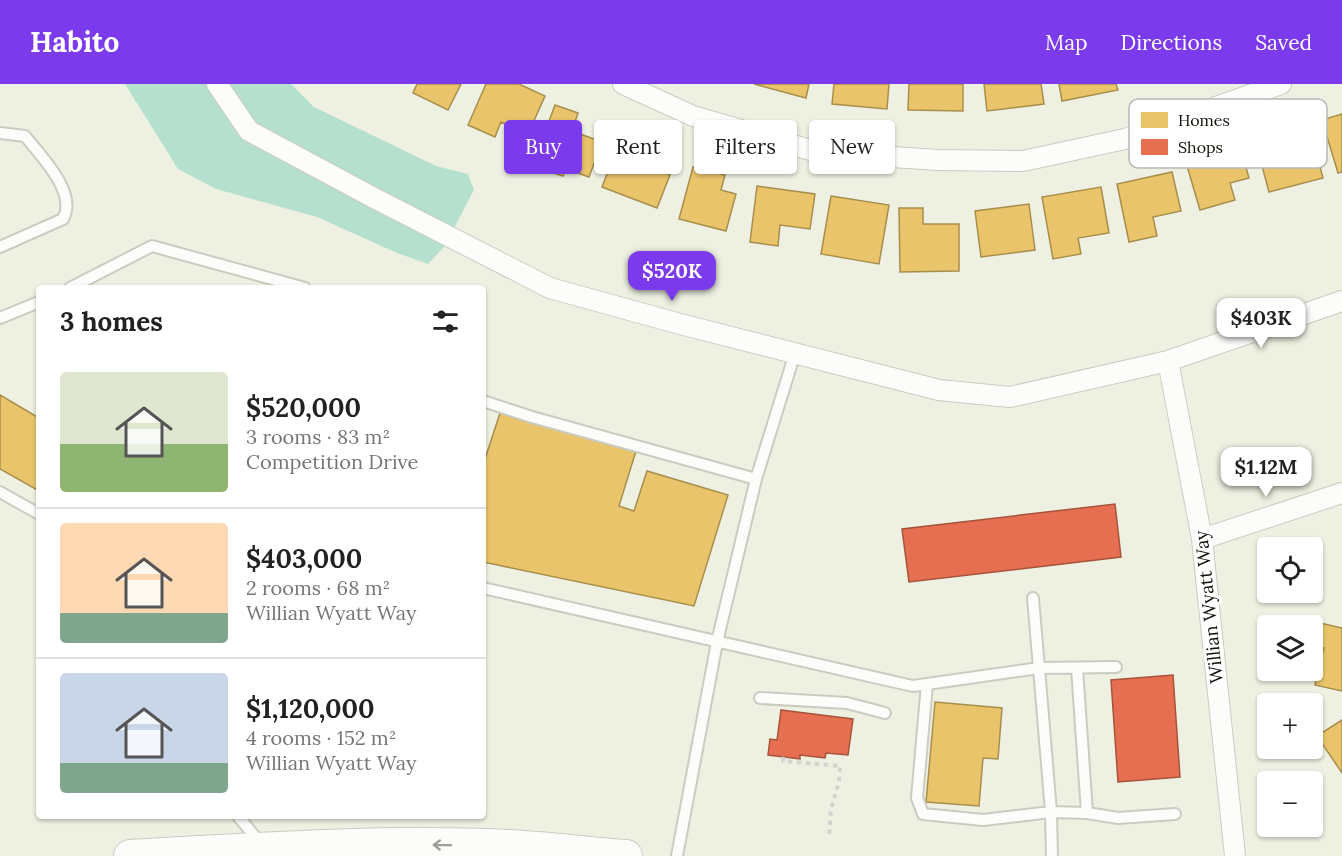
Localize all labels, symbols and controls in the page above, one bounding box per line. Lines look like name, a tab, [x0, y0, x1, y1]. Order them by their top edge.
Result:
text: Habito	[30, 24, 119, 60]
text: Map	[1045, 29, 1088, 56]
text: Directions	[1121, 29, 1222, 56]
text: Saved	[1255, 29, 1312, 56]
legend	[1129, 99, 1327, 168]
text: Homes	[1178, 110, 1230, 130]
chip: Buy	[504, 120, 582, 174]
chip: Rent	[594, 120, 682, 174]
chip: Filters	[694, 120, 797, 174]
chip: New	[809, 120, 895, 174]
text: Shops	[1178, 137, 1223, 157]
pin: $520K	[630, 251, 714, 302]
text: $520K	[642, 258, 702, 283]
pin: $403K	[1219, 298, 1303, 349]
text: 3 homes	[60, 305, 163, 338]
icon: filters	[429, 305, 462, 338]
text: $403K	[1231, 305, 1291, 330]
text: $520,000	[246, 391, 361, 424]
icon: home	[108, 396, 180, 468]
text: 3 rooms · 83 m²	[246, 424, 390, 449]
pin: $1.12M	[1217, 447, 1315, 498]
text: Competition Drive	[246, 449, 418, 474]
text: $1.12M	[1235, 454, 1297, 479]
street label: Willian Wyatt Way	[1189, 529, 1228, 685]
map controls	[1257, 537, 1323, 837]
button: locate	[1257, 537, 1323, 603]
text: $403,000	[246, 542, 362, 575]
icon: home	[108, 547, 180, 619]
text: 2 rooms · 68 m²	[246, 575, 390, 600]
text: Willian Wyatt Way	[246, 600, 416, 625]
button: layers	[1257, 615, 1323, 681]
text: $1,120,000	[246, 692, 375, 725]
button: +	[1257, 693, 1323, 759]
icon: home	[108, 697, 180, 769]
text: 4 rooms · 152 m²	[246, 725, 396, 750]
text: Willian Wyatt Way	[246, 750, 416, 775]
button: −	[1257, 771, 1323, 837]
one-way arrow	[432, 839, 452, 851]

